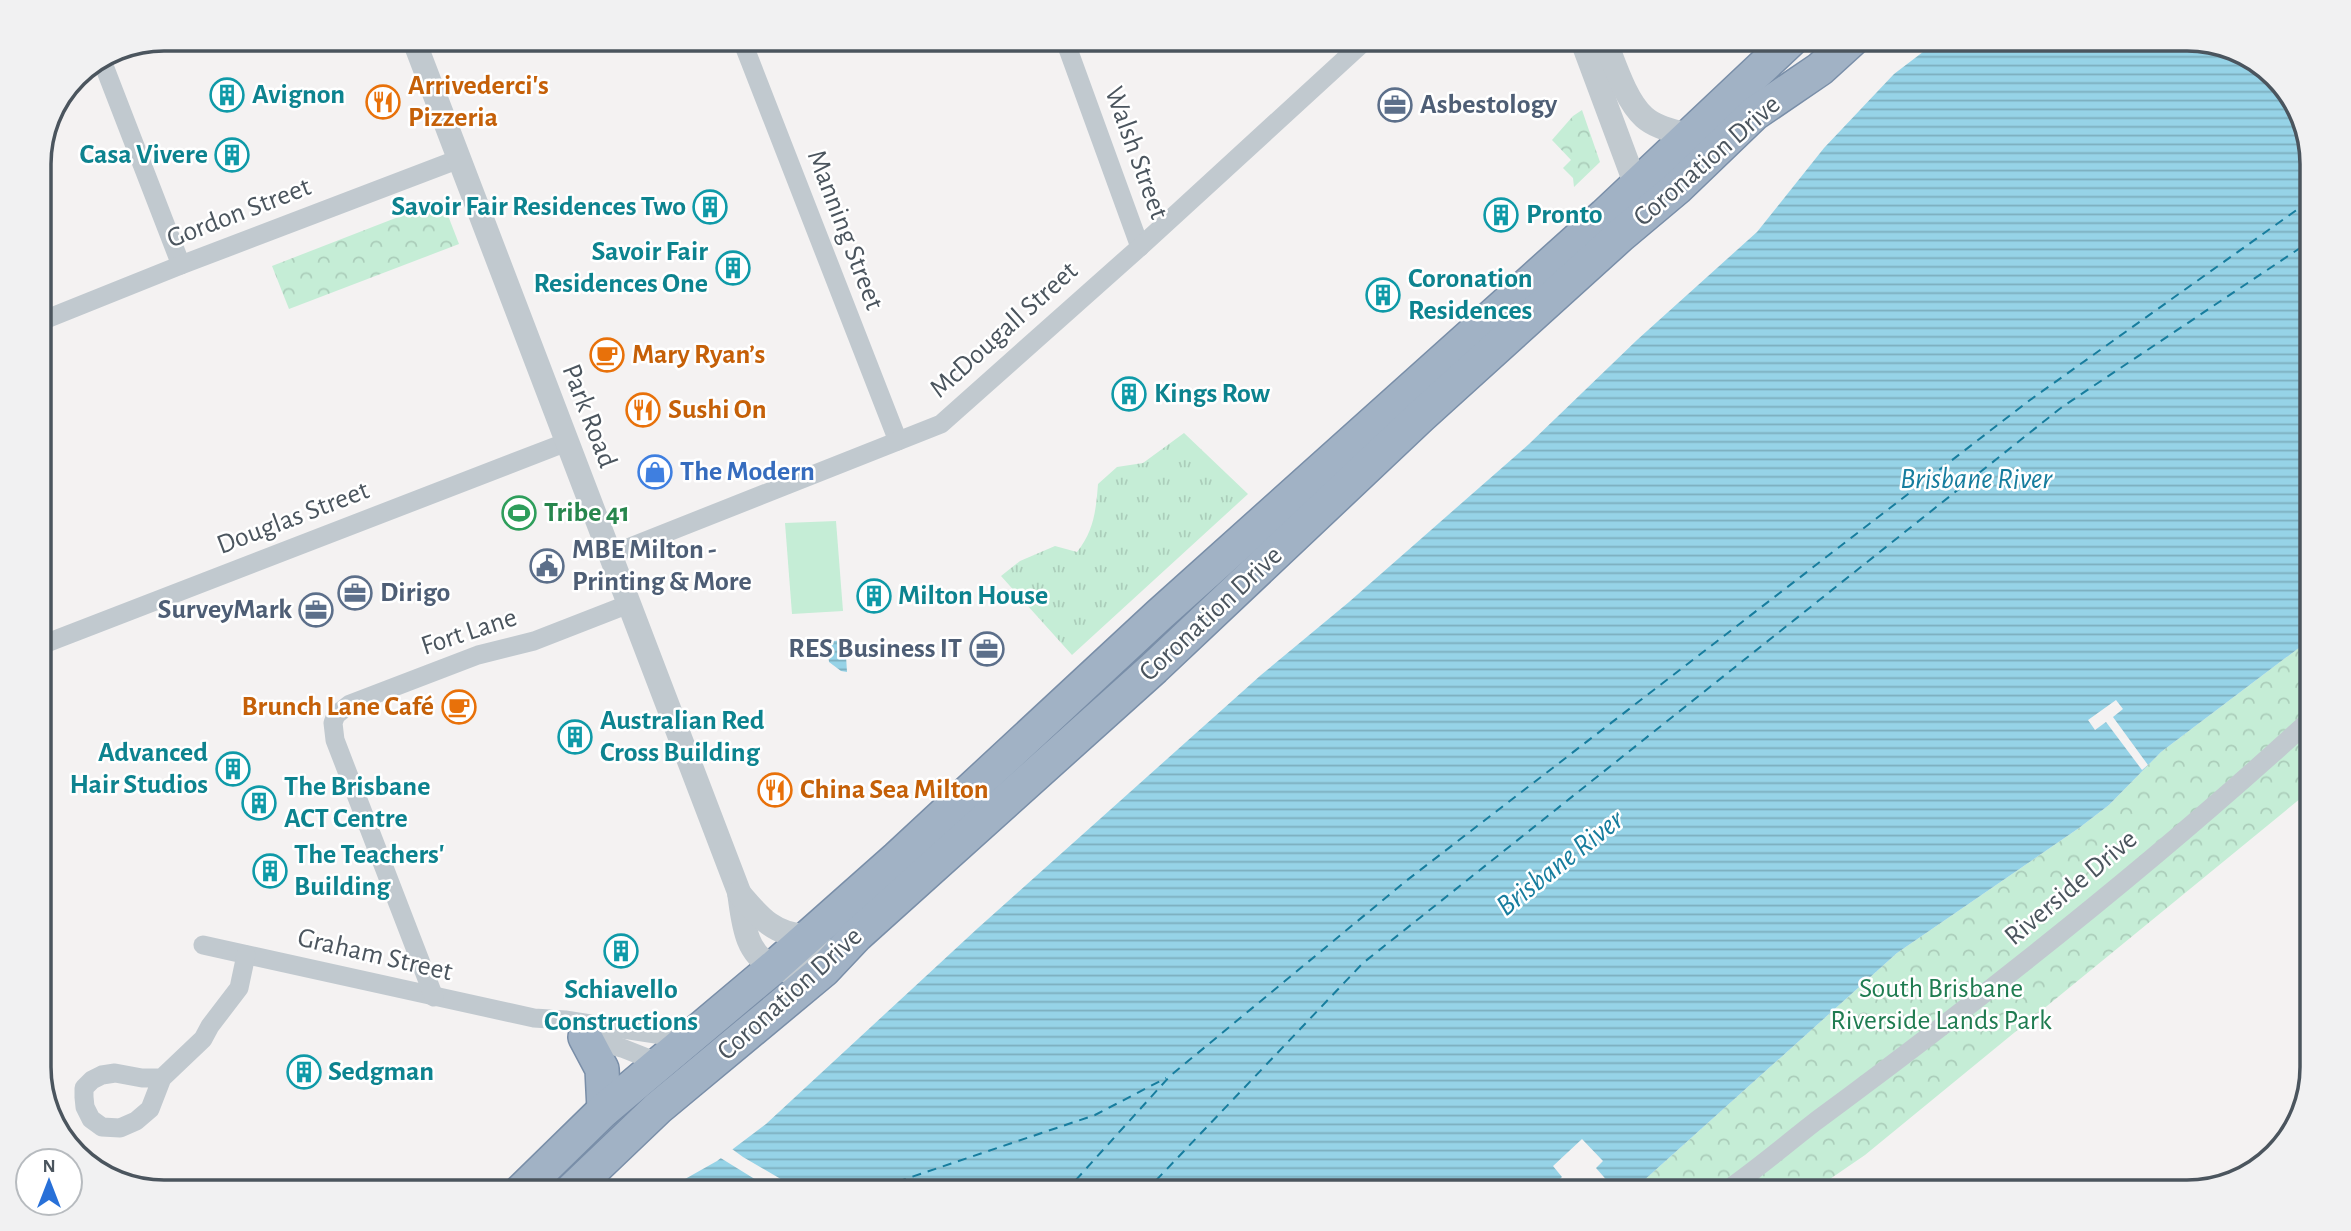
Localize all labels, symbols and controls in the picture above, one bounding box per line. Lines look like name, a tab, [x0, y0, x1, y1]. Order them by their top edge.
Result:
place label: Arrivederci's Pizzeria	[408, 72, 549, 132]
building icon: Avignon	[208, 76, 246, 114]
place label: Avignon	[252, 81, 345, 109]
restaurant icon: Arrivederci's Pizzeria	[364, 83, 402, 121]
street label: Walsh Street	[1099, 83, 1173, 223]
office icon: Asbestology	[1376, 86, 1414, 124]
street label: Coronation Drive	[1628, 90, 1786, 232]
place label: Asbestology	[1420, 91, 1558, 119]
building icon: Casa Vivere	[213, 136, 251, 174]
place label: Casa Vivere	[80, 141, 208, 169]
street label: Manning Street	[802, 146, 888, 314]
street label: Gordon Street	[163, 173, 315, 253]
building icon: Savoir Fair Residences Two	[691, 188, 729, 226]
place label: Savoir Fair Residences Two	[391, 193, 686, 221]
building icon: Pronto	[1482, 196, 1520, 234]
place label: Pronto	[1526, 201, 1603, 229]
place label: Savoir Fair Residences One	[533, 238, 708, 298]
building icon: Savoir Fair Residences One	[714, 249, 752, 287]
street label: McDougall Street	[925, 257, 1083, 403]
place label: Coronation Residences	[1408, 265, 1533, 325]
building icon: Coronation Residences	[1364, 276, 1402, 314]
cafe icon: Mary Ryan’s	[588, 336, 626, 374]
place label: Mary Ryan’s	[632, 341, 765, 369]
street label: Park Road	[556, 360, 622, 472]
building icon: Kings Row	[1110, 375, 1148, 413]
place label: Kings Row	[1154, 380, 1271, 408]
restaurant icon: Sushi On	[624, 391, 662, 429]
place label: Sushi On	[668, 396, 766, 424]
shop icon: The Modern	[636, 453, 674, 491]
place label: The Modern	[680, 458, 815, 486]
water label: Brisbane River	[1900, 464, 2053, 494]
street label: Douglas Street	[213, 476, 373, 560]
sports icon: Tribe 41	[500, 494, 538, 532]
place label: Tribe 41	[544, 499, 630, 527]
place label: MBE Milton - Printing & More	[572, 536, 752, 596]
street label: Coronation Drive	[1134, 541, 1288, 687]
public building icon: MBE Milton - Printing & More	[528, 547, 566, 585]
office icon: Dirigo	[336, 574, 374, 612]
building icon: Milton House	[855, 577, 893, 615]
place label: Dirigo	[380, 579, 450, 607]
place label: Milton House	[898, 582, 1048, 610]
office icon: SurveyMark	[297, 591, 335, 629]
place label: SurveyMark	[157, 596, 292, 624]
street label: Fort Lane	[418, 603, 520, 661]
office icon: RES Business IT	[968, 630, 1006, 668]
place label: RES Business IT	[788, 635, 962, 663]
cafe icon: Brunch Lane Café	[440, 688, 478, 726]
place label: Brunch Lane Café	[242, 693, 434, 721]
place label: Australian Red Cross Building	[600, 707, 765, 767]
building icon: Australian Red Cross Building	[556, 718, 594, 756]
place label: Advanced Hair Studios	[70, 739, 208, 799]
building icon: Advanced Hair Studios	[214, 750, 252, 788]
restaurant icon: China Sea Milton	[756, 771, 794, 809]
place label: The Brisbane ACT Centre	[284, 773, 430, 833]
place label: China Sea Milton	[800, 776, 988, 804]
building icon: The Brisbane ACT Centre	[240, 784, 278, 822]
water label: Brisbane River	[1491, 804, 1630, 922]
street label: Riverside Drive	[2000, 825, 2142, 951]
place label: The Teachers' Building	[294, 841, 445, 901]
building icon: The Teachers' Building	[251, 852, 289, 890]
street label: Coronation Drive	[712, 922, 868, 1066]
street label: Graham Street	[295, 924, 455, 986]
building icon: Schiavello Constructions	[602, 932, 640, 970]
park label: South Brisbane Riverside Lands Park	[1830, 975, 2052, 1035]
place label: Schiavello Constructions	[544, 976, 698, 1036]
building icon: Sedgman	[285, 1053, 323, 1091]
place label: Sedgman	[328, 1058, 434, 1086]
north arrow	[14, 1147, 84, 1217]
text: N	[42, 1157, 56, 1176]

